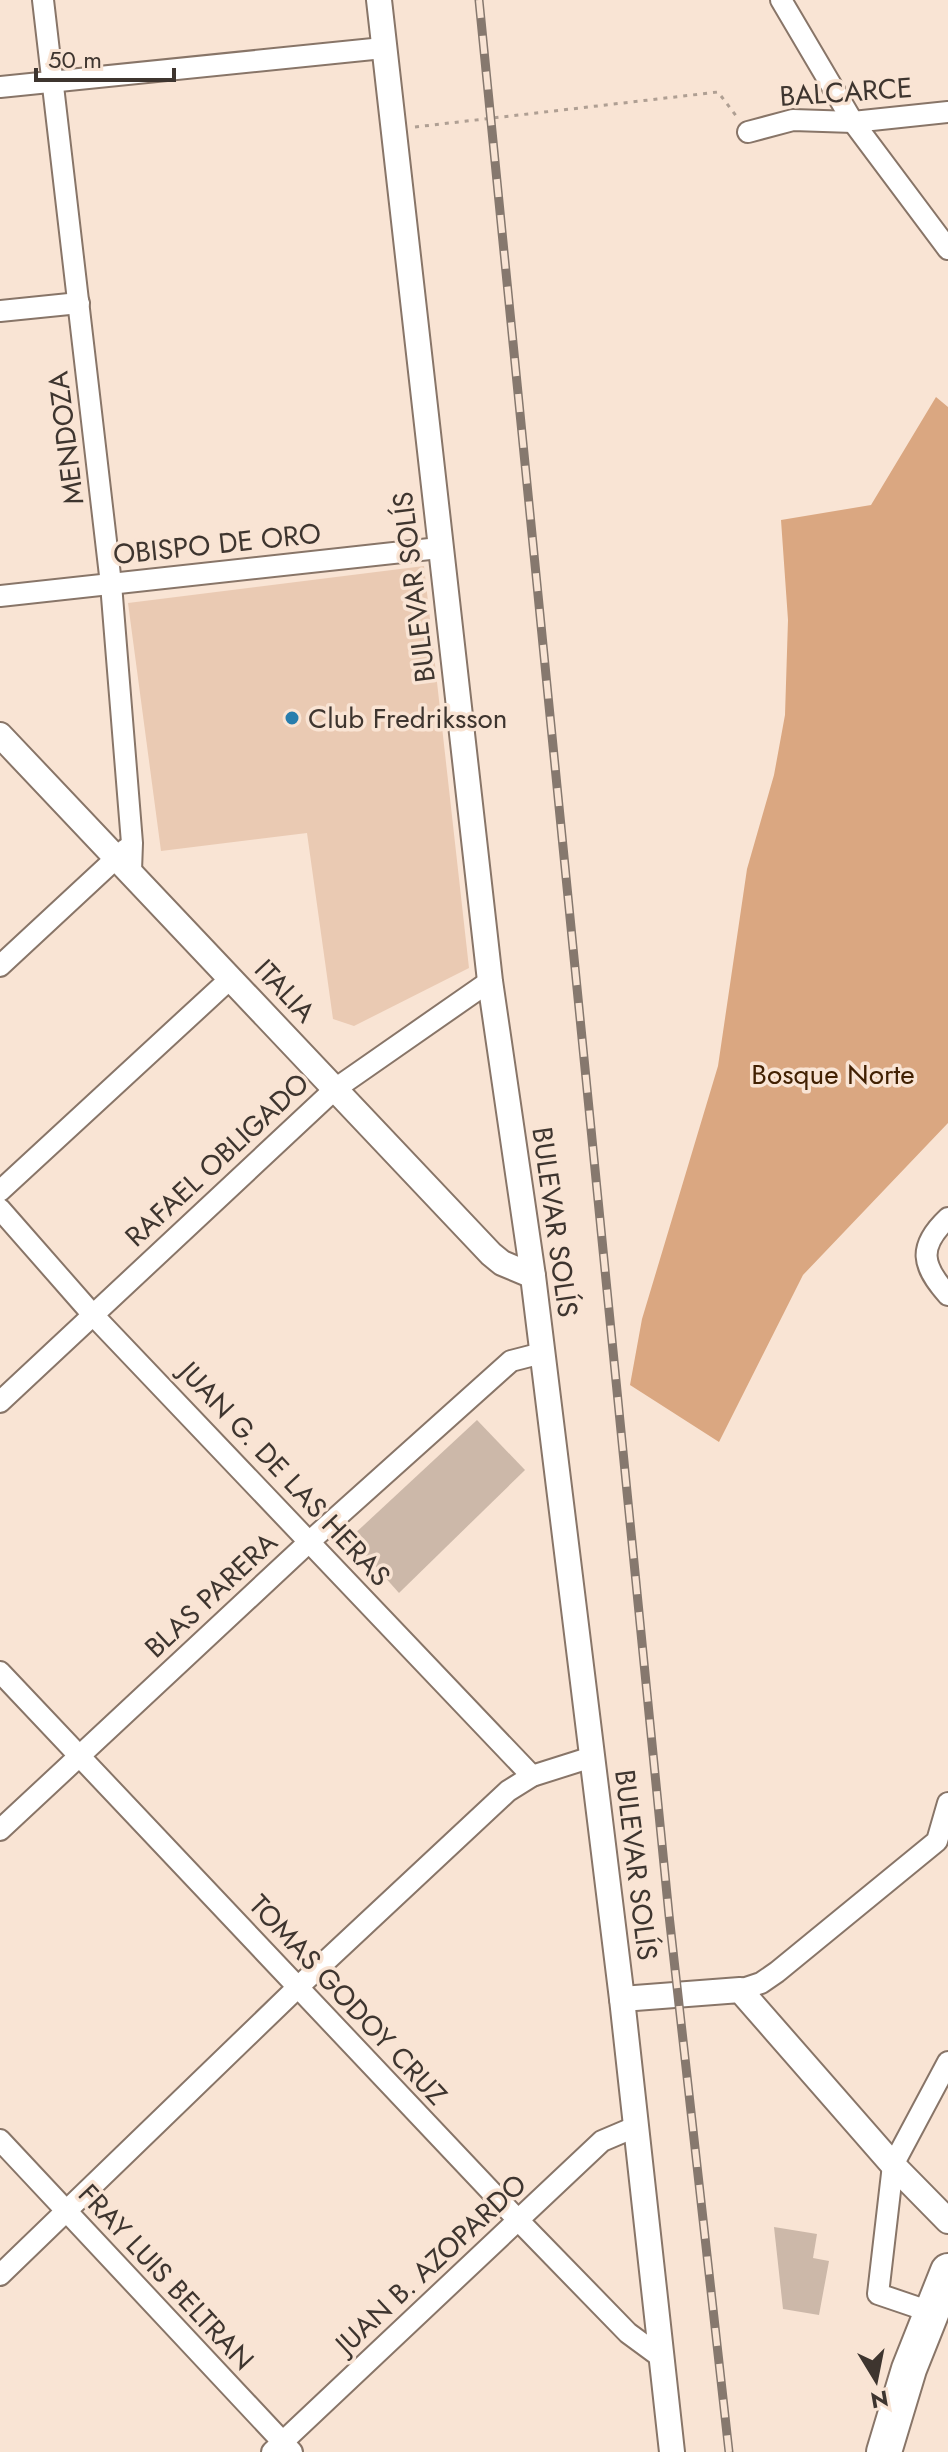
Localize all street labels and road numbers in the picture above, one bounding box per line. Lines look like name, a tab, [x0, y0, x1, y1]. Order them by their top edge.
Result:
street label: BALCARCE	[778, 67, 914, 117]
street label: MENDOZA	[37, 369, 95, 507]
street label: BULEVAR SOLÍS	[382, 489, 446, 685]
street label: OBISPO DE ORO	[111, 513, 323, 575]
street label: ITALIA	[245, 950, 325, 1032]
street label: RAFAEL OBLIGADO	[116, 1064, 318, 1256]
street label: BULEVAR SOLÍS	[521, 1124, 589, 1320]
street label: JUAN G. DE LAS HERAS	[167, 1350, 400, 1595]
street label: BLAS PARERA	[135, 1522, 287, 1667]
street label: BULEVAR SOLÍS	[604, 1767, 668, 1963]
street label: TOMAS GODOY CRUZ	[239, 1886, 457, 2114]
street label: JUAN B. AZOPARDO	[323, 2164, 536, 2366]
street label: FRAY LUIS BELTRAN	[69, 2175, 263, 2379]

